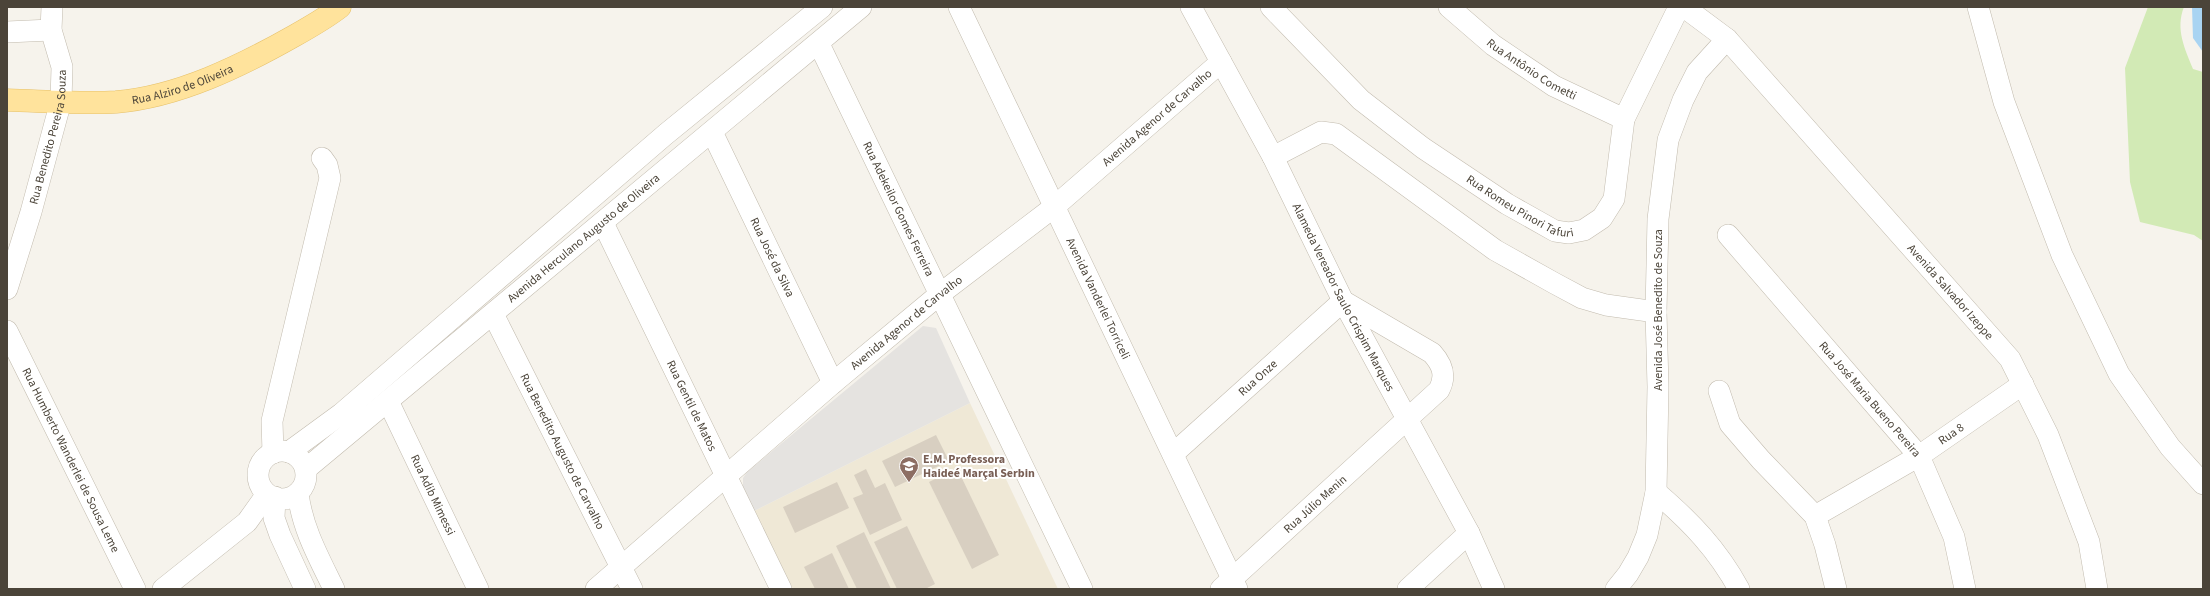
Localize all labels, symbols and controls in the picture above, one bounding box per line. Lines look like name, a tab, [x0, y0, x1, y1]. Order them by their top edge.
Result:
street label: Rua Antônio Cometti	[1483, 35, 1579, 105]
street label: Rua Alziro de Oliveira	[131, 61, 236, 109]
street label: Avenida Agenor de Carvalho	[1099, 65, 1216, 170]
street label: Rua Benedito Pereira Souza	[25, 69, 71, 206]
street label: Rua Adekeilor Gomes Ferreira	[858, 139, 938, 279]
street label: Avenida Herculano Augusto de Oliveira	[504, 170, 664, 307]
street label: Rua Romeu Pinori Tafuri	[1463, 171, 1575, 242]
street label: Alameda Vereador Saulo Crispim Marques	[1288, 201, 1399, 395]
street label: Rua José da Silva	[745, 215, 798, 300]
street label: Avenida José Benedito de Souza	[1650, 229, 1667, 391]
street label: Avenida Vanderlei Torriceli	[1061, 235, 1134, 362]
street label: Avenida Salvador Izeppe	[1903, 240, 1997, 344]
street label: Avenida Agenor de Carvalho	[847, 272, 966, 374]
street label: Rua José Maria Bueno Pereira	[1815, 338, 1924, 461]
street label: Rua Onze	[1235, 356, 1281, 400]
street label: Rua Gentil de Matos	[662, 357, 721, 454]
street label: Rua Humberto Wanderlei de Sousa Leme	[18, 365, 124, 556]
street label: Rua Benedito Augusto de Carvalho	[515, 371, 609, 533]
street label: Rua 8	[1935, 419, 1968, 449]
place label: E.M. Professora Haideé Marçal Serbin	[923, 451, 1035, 482]
street label: Rua Adib Mimessi	[406, 452, 459, 538]
school or university icon: E.M. Professora Haideé Marçal Serbin	[898, 455, 920, 483]
street label: Rua Júlio Menin	[1280, 471, 1351, 537]

